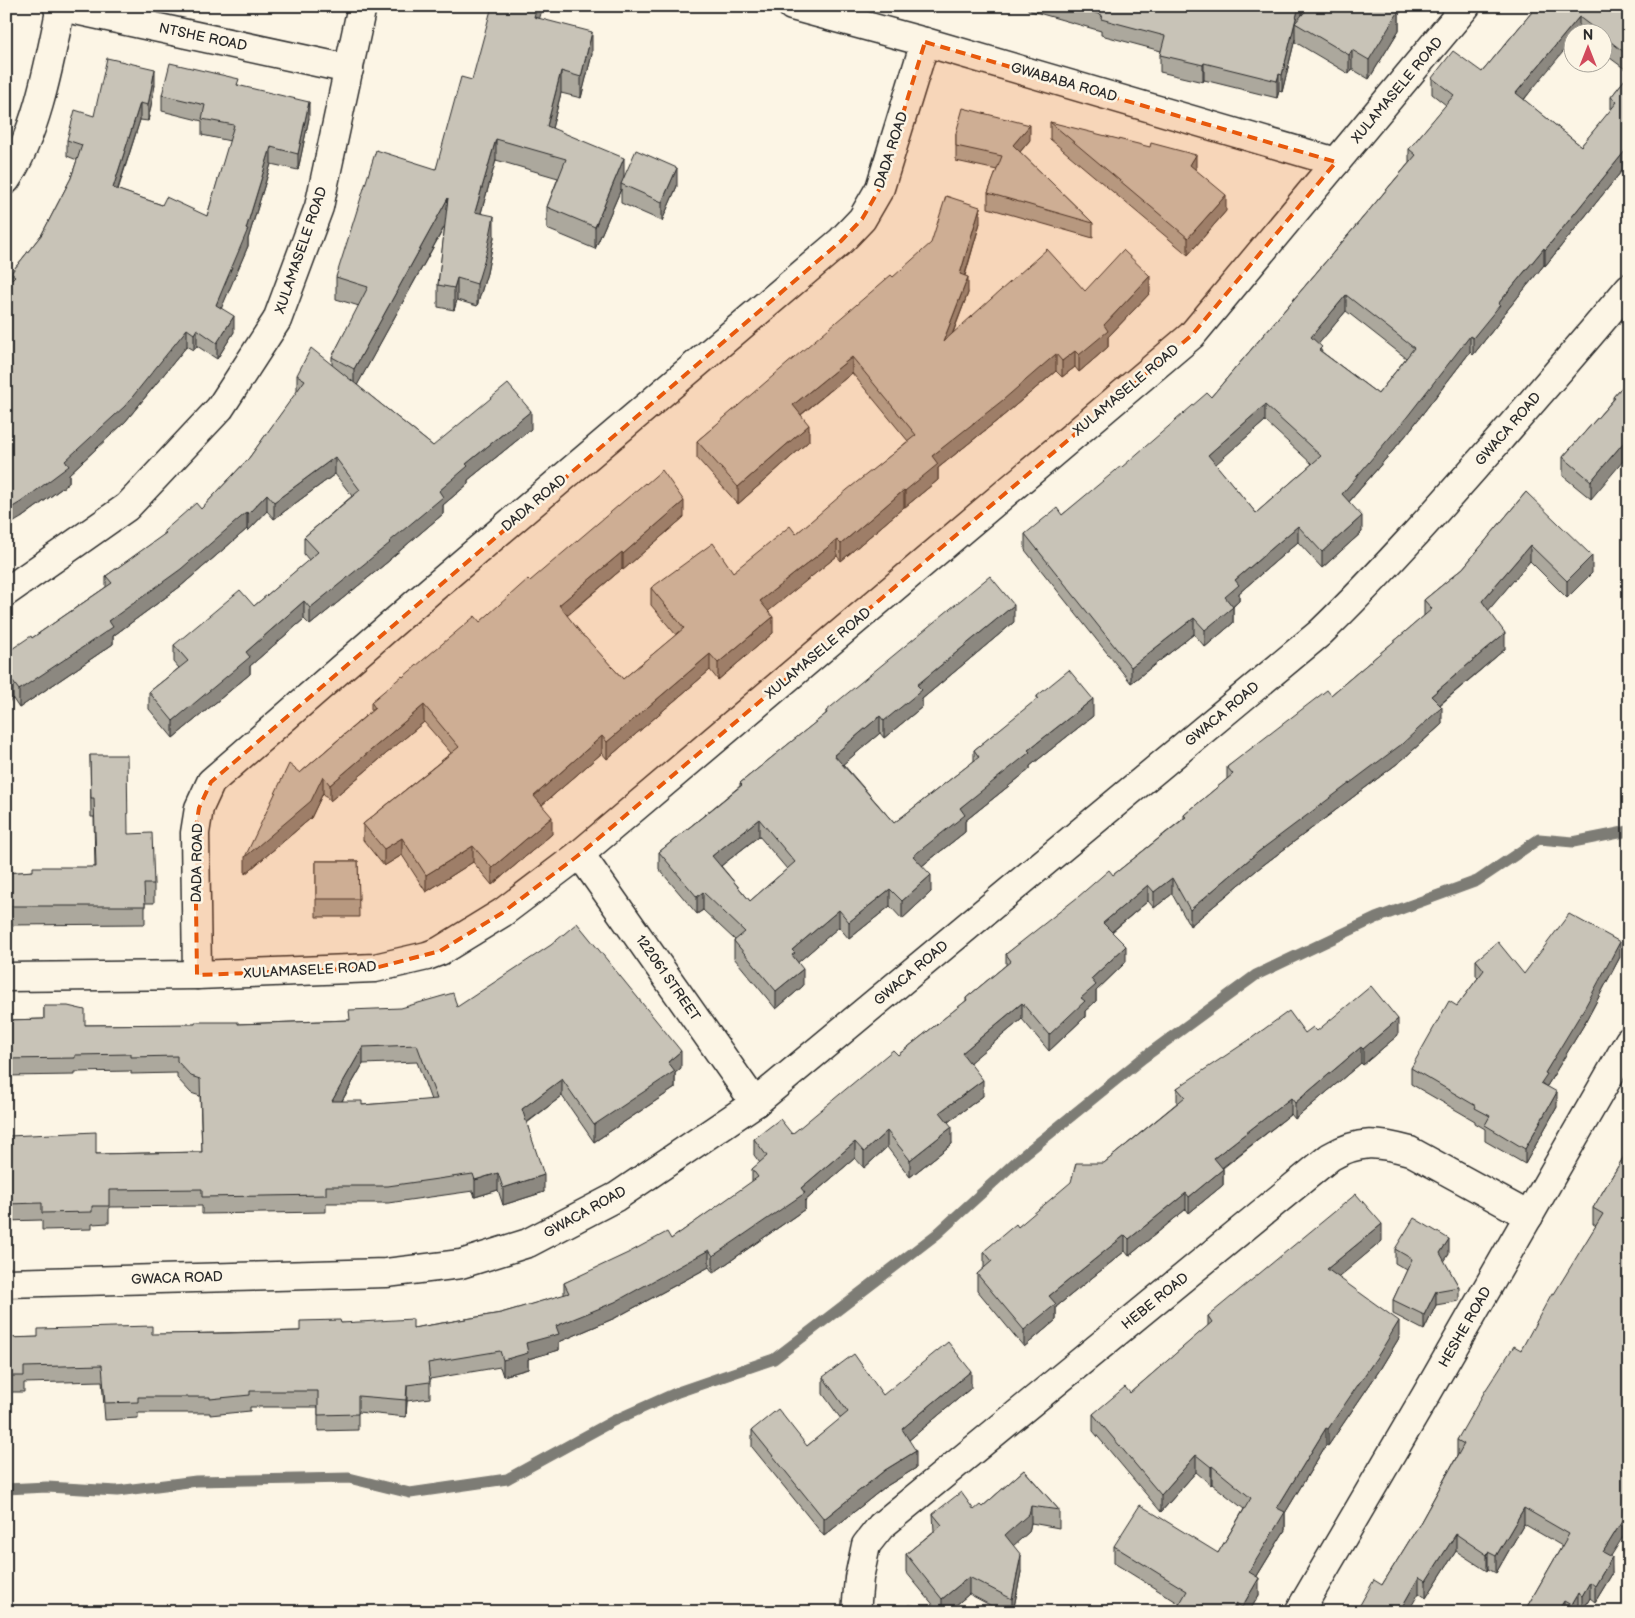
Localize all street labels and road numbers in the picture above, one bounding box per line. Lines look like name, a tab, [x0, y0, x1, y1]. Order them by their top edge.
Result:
street label: NTSHE ROAD	[157, 19, 249, 55]
street label: XULAMASELE ROAD	[1347, 34, 1446, 147]
street label: GWABABA ROAD	[1009, 59, 1119, 105]
street label: DADA ROAD	[871, 110, 911, 190]
street label: XULAMASELE ROAD	[271, 184, 331, 317]
street label: XULAMASELE ROAD	[1069, 341, 1182, 440]
street label: GWACA ROAD	[1472, 389, 1544, 469]
street label: DADA ROAD	[498, 471, 570, 535]
street label: XULAMASELE ROAD	[761, 604, 874, 703]
street label: GWACA ROAD	[1181, 678, 1263, 750]
street label: DADA ROAD	[188, 823, 206, 903]
street label: 122061 STREET	[632, 932, 704, 1025]
street label: GWACA ROAD	[870, 937, 952, 1009]
street label: XULAMASELE ROAD	[242, 958, 377, 982]
street label: GWACA ROAD	[541, 1182, 629, 1242]
street label: GWACA ROAD	[131, 1268, 223, 1288]
street label: HEBE ROAD	[1118, 1269, 1192, 1333]
street label: HESHE ROAD	[1435, 1284, 1495, 1370]

